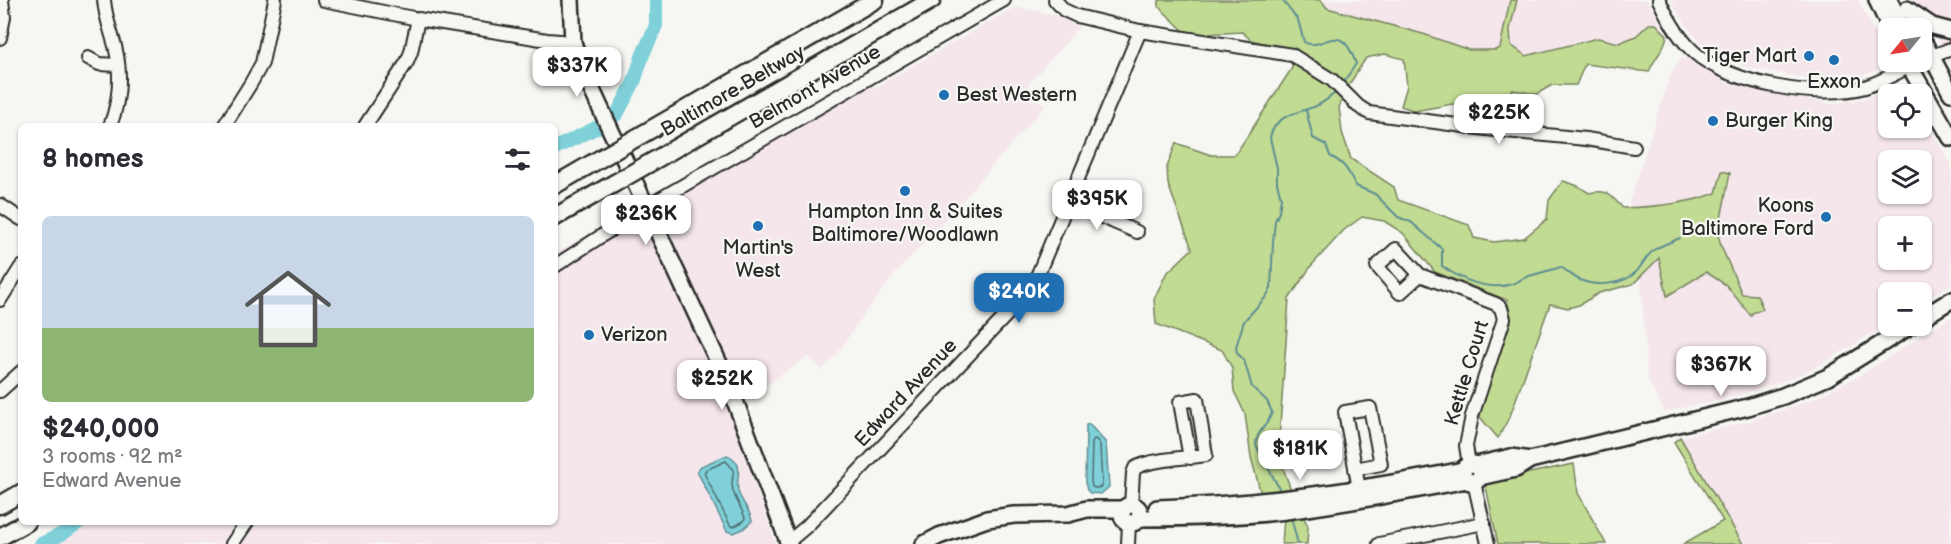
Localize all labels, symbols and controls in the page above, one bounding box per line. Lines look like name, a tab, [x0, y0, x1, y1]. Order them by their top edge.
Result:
north arrow	[1878, 18, 1932, 72]
map controls	[1878, 18, 1932, 336]
street label: Baltimore Beltway	[657, 40, 809, 142]
street label: Belmont Avenue	[745, 40, 885, 134]
place label: Tiger Mart	[1703, 44, 1797, 68]
pin: $337K	[535, 47, 619, 98]
marker: Tiger Mart	[1802, 49, 1816, 63]
marker: Exxon	[1827, 53, 1841, 67]
text: $337K	[546, 54, 608, 78]
place label: Exxon	[1807, 70, 1861, 94]
place label: Best Western	[956, 83, 1077, 107]
button: locate	[1878, 84, 1932, 138]
marker: Best Western	[937, 88, 951, 102]
pin: $225K	[1457, 94, 1541, 145]
text: $225K	[1468, 101, 1530, 125]
place label: Burger King	[1725, 109, 1833, 133]
marker: Burger King	[1706, 114, 1720, 128]
icon: filters	[501, 143, 534, 176]
text: 8 homes	[42, 144, 144, 175]
button: layers	[1878, 150, 1932, 204]
pin: $395K	[1055, 180, 1139, 231]
marker: Hampton Inn & Suites Baltimore/Woodlawn	[898, 184, 912, 198]
text: $395K	[1066, 187, 1128, 211]
place label: Koons Baltimore Ford	[1681, 194, 1814, 241]
pin: $236K	[604, 195, 688, 246]
place label: Hampton Inn & Suites Baltimore/Woodlawn	[807, 200, 1003, 247]
text: $236K	[615, 202, 677, 226]
marker: Koons Baltimore Ford	[1819, 210, 1833, 224]
button: +	[1878, 216, 1932, 270]
marker: Martin's West	[751, 219, 765, 233]
place label: Martin's West	[723, 236, 793, 283]
icon: home	[234, 255, 342, 363]
pin: $240K	[977, 273, 1061, 324]
text: $240K	[988, 280, 1050, 304]
button: −	[1878, 282, 1932, 336]
street label: Kettle Court	[1440, 318, 1494, 428]
place label: Verizon	[601, 323, 668, 347]
marker: Verizon	[582, 328, 596, 342]
street label: Edward Avenue	[850, 334, 962, 452]
pin: $367K	[1679, 346, 1763, 397]
text: $367K	[1690, 353, 1752, 377]
pin: $252K	[680, 360, 764, 411]
text: $252K	[691, 367, 753, 391]
text: $240,000	[42, 414, 160, 445]
pin: $181K	[1258, 430, 1342, 481]
text: $181K	[1272, 437, 1328, 461]
text: 3 rooms · 92 m²	[42, 445, 183, 469]
text: Edward Avenue	[42, 469, 181, 493]

